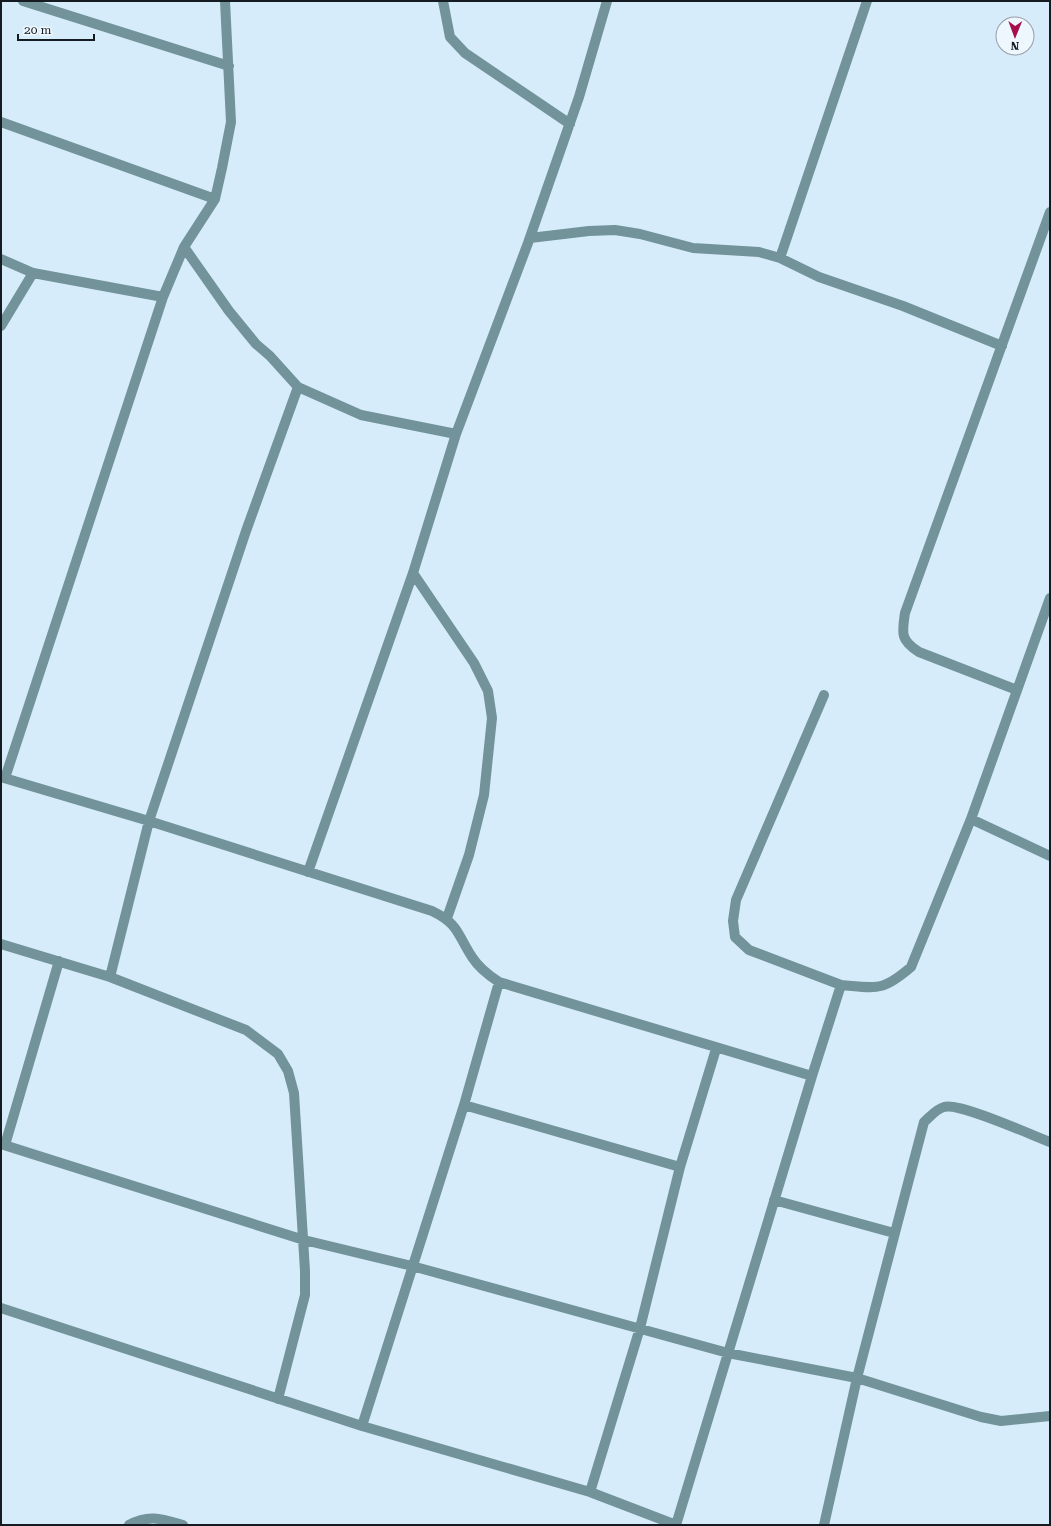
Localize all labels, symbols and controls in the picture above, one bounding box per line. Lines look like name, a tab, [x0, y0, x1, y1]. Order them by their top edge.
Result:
scale bar	[18, 16, 94, 42]
north arrow	[995, 16, 1035, 56]
text: 20 m	[24, 23, 51, 37]
text: N	[1010, 39, 1019, 52]

